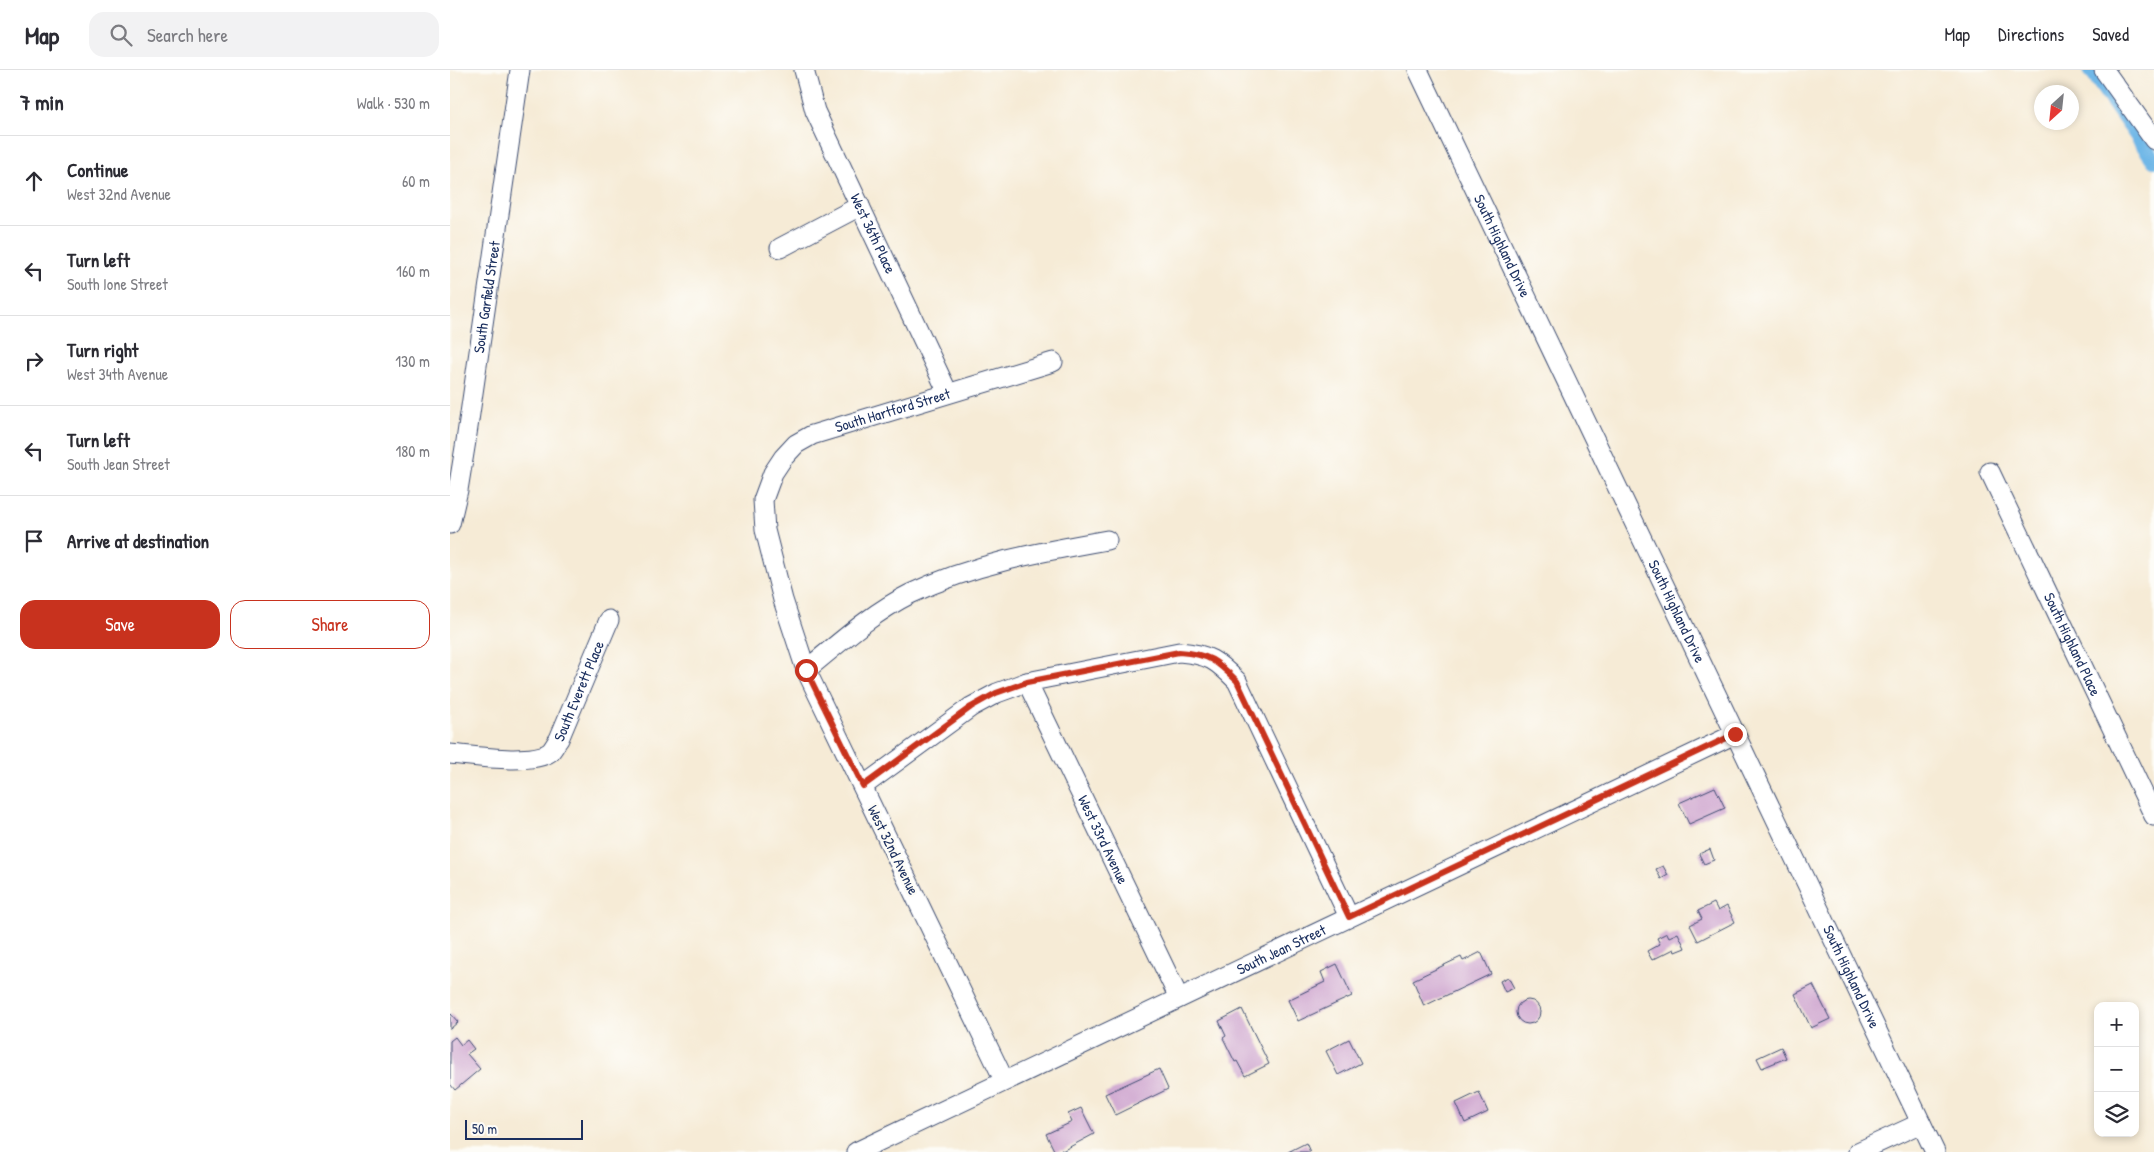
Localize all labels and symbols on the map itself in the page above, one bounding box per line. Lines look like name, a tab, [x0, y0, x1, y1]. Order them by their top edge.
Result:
north arrow	[2034, 85, 2079, 130]
street label: West 36th Place	[845, 190, 901, 277]
street label: South Highland Drive	[1469, 191, 1536, 301]
street label: South Garfield Street	[468, 239, 505, 354]
street label: South Hartford Street	[832, 382, 954, 437]
street label: South Highland Drive	[1644, 556, 1711, 666]
street label: South Highland Place	[2039, 589, 2106, 699]
street label: South Everett Place	[548, 638, 609, 744]
route start	[795, 659, 818, 682]
route end	[1724, 723, 1747, 746]
street label: West 33rd Avenue	[1073, 792, 1134, 887]
street label: West 32nd Avenue	[863, 801, 924, 898]
street label: South Jean Street	[1233, 919, 1330, 979]
street label: South Highland Drive	[1818, 922, 1885, 1031]
scale bar	[465, 1117, 582, 1140]

